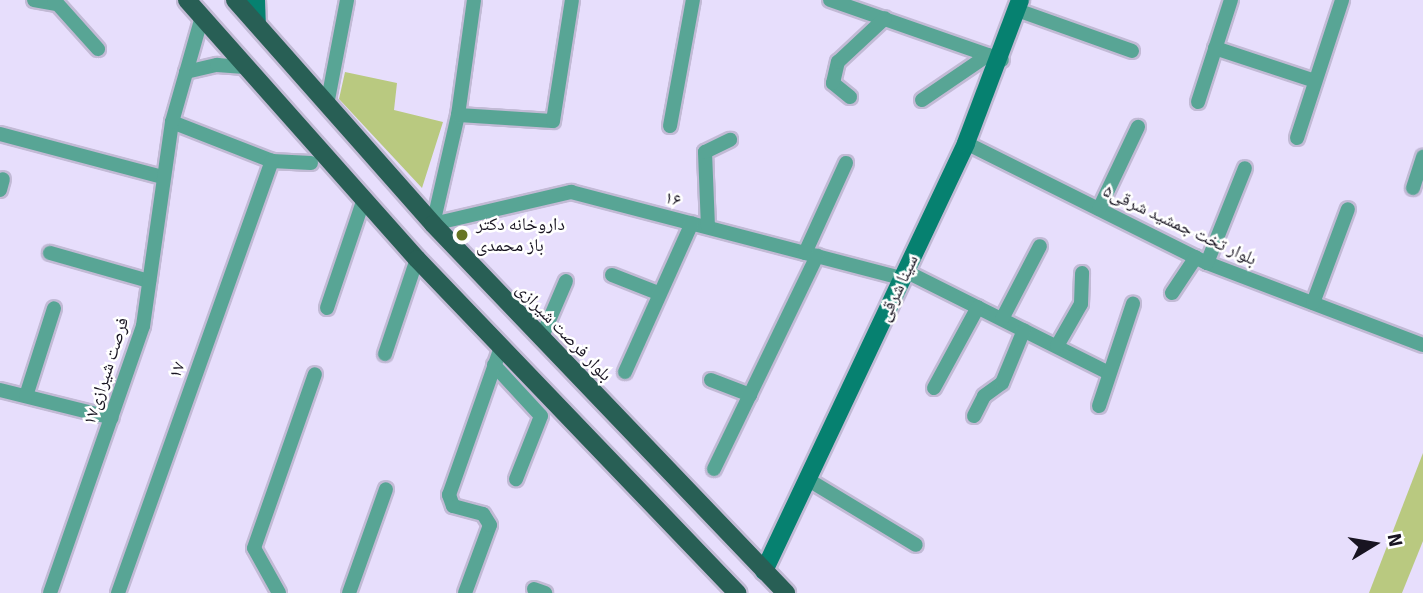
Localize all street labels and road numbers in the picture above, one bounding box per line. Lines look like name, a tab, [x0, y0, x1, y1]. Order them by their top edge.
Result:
street label: بلوار تخت جمشید شرقی۵	[1100, 180, 1260, 270]
street label: ۱۶	[662, 186, 684, 212]
street label: سینا شرقی	[873, 251, 923, 325]
street label: بلوار فرصت شیرازی	[512, 278, 616, 386]
street label: ۱۷فرصت شیرازی	[78, 315, 134, 427]
street label: ۱۷	[164, 359, 190, 381]

